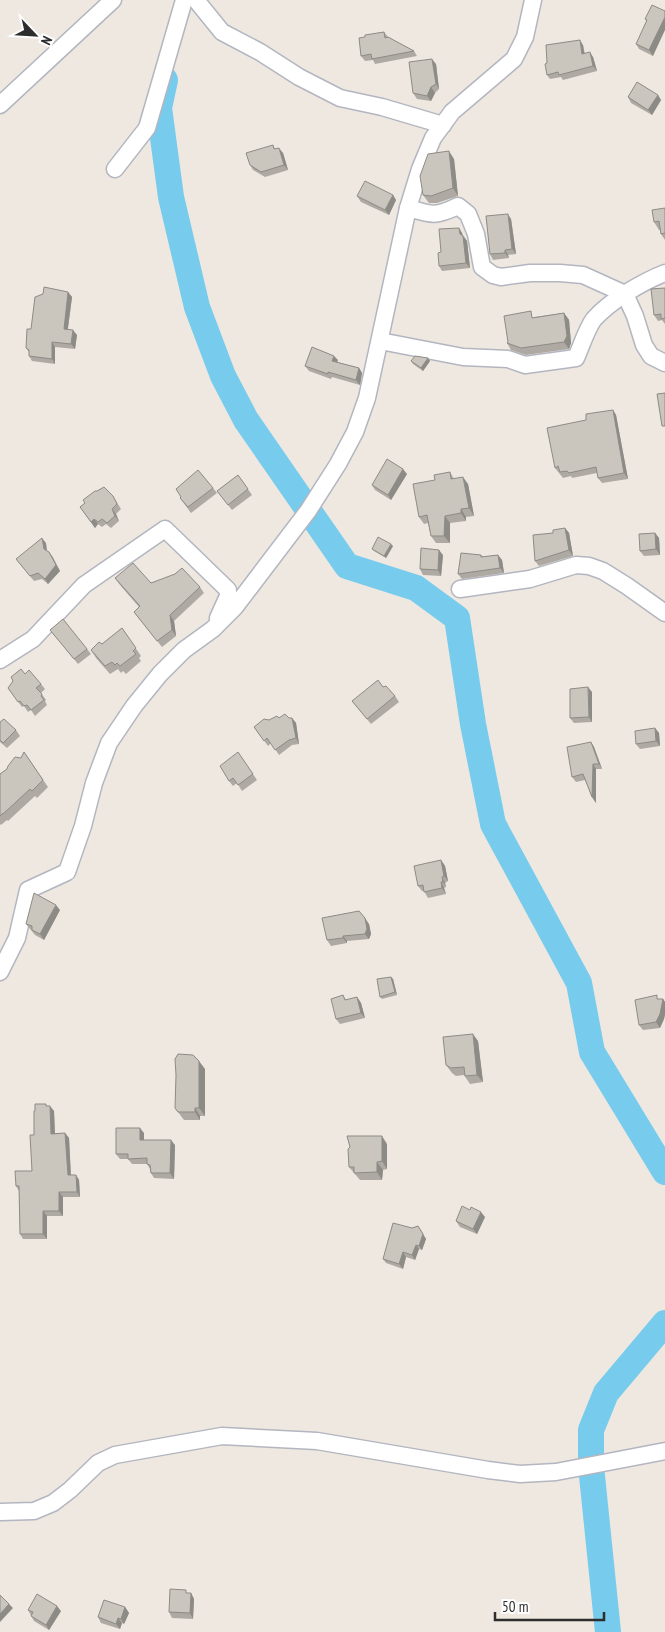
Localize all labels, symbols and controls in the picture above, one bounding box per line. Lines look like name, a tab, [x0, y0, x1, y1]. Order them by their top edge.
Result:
north arrow	[10, 10, 60, 60]
text: N	[37, 33, 57, 48]
scale bar	[495, 1590, 604, 1622]
text: 50 m	[502, 1597, 528, 1616]

